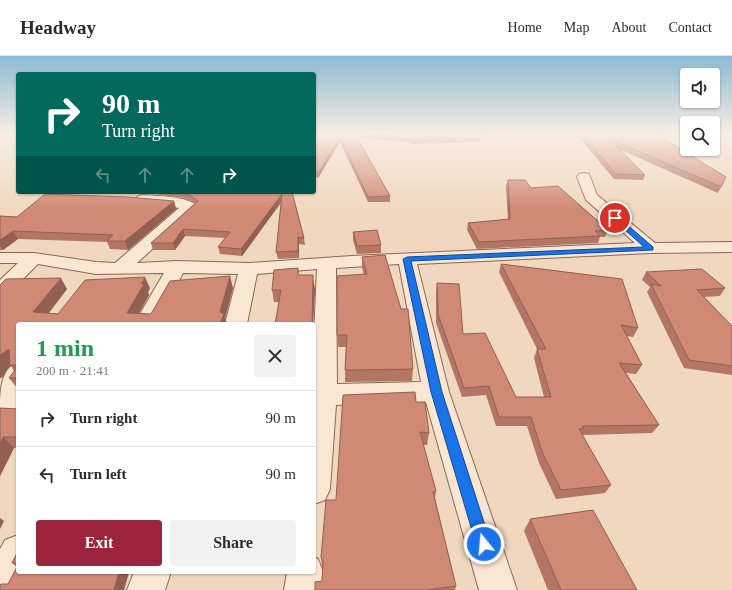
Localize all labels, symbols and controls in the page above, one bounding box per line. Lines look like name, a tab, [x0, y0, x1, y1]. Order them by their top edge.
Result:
text: Headway	[20, 17, 96, 38]
text: Home	[508, 20, 542, 35]
text: Map	[564, 20, 589, 35]
text: About	[611, 20, 646, 35]
text: Contact	[668, 20, 712, 35]
map controls	[680, 68, 720, 156]
button: sound	[680, 68, 720, 108]
icon: right	[36, 88, 88, 140]
text: 90 m	[102, 88, 160, 119]
button: search	[680, 116, 720, 156]
text: Turn right	[102, 121, 175, 141]
icon: left	[92, 164, 114, 186]
icon: ahead	[134, 164, 156, 186]
icon: ahead	[176, 164, 198, 186]
icon: right	[218, 164, 240, 186]
pin	[598, 201, 632, 235]
icon: arrive	[604, 207, 626, 229]
text: 1 min	[36, 335, 94, 361]
button: close	[254, 335, 296, 377]
text: 200 m · 21:41	[36, 363, 109, 378]
icon: right	[36, 408, 58, 430]
text: Turn right	[70, 410, 137, 426]
text: 90 m	[266, 410, 296, 426]
icon: left	[36, 464, 58, 486]
text: Turn left	[70, 466, 127, 482]
text: 90 m	[266, 466, 296, 482]
button: Exit	[36, 520, 162, 566]
button: Share	[170, 520, 296, 566]
position arrow	[463, 523, 505, 565]

